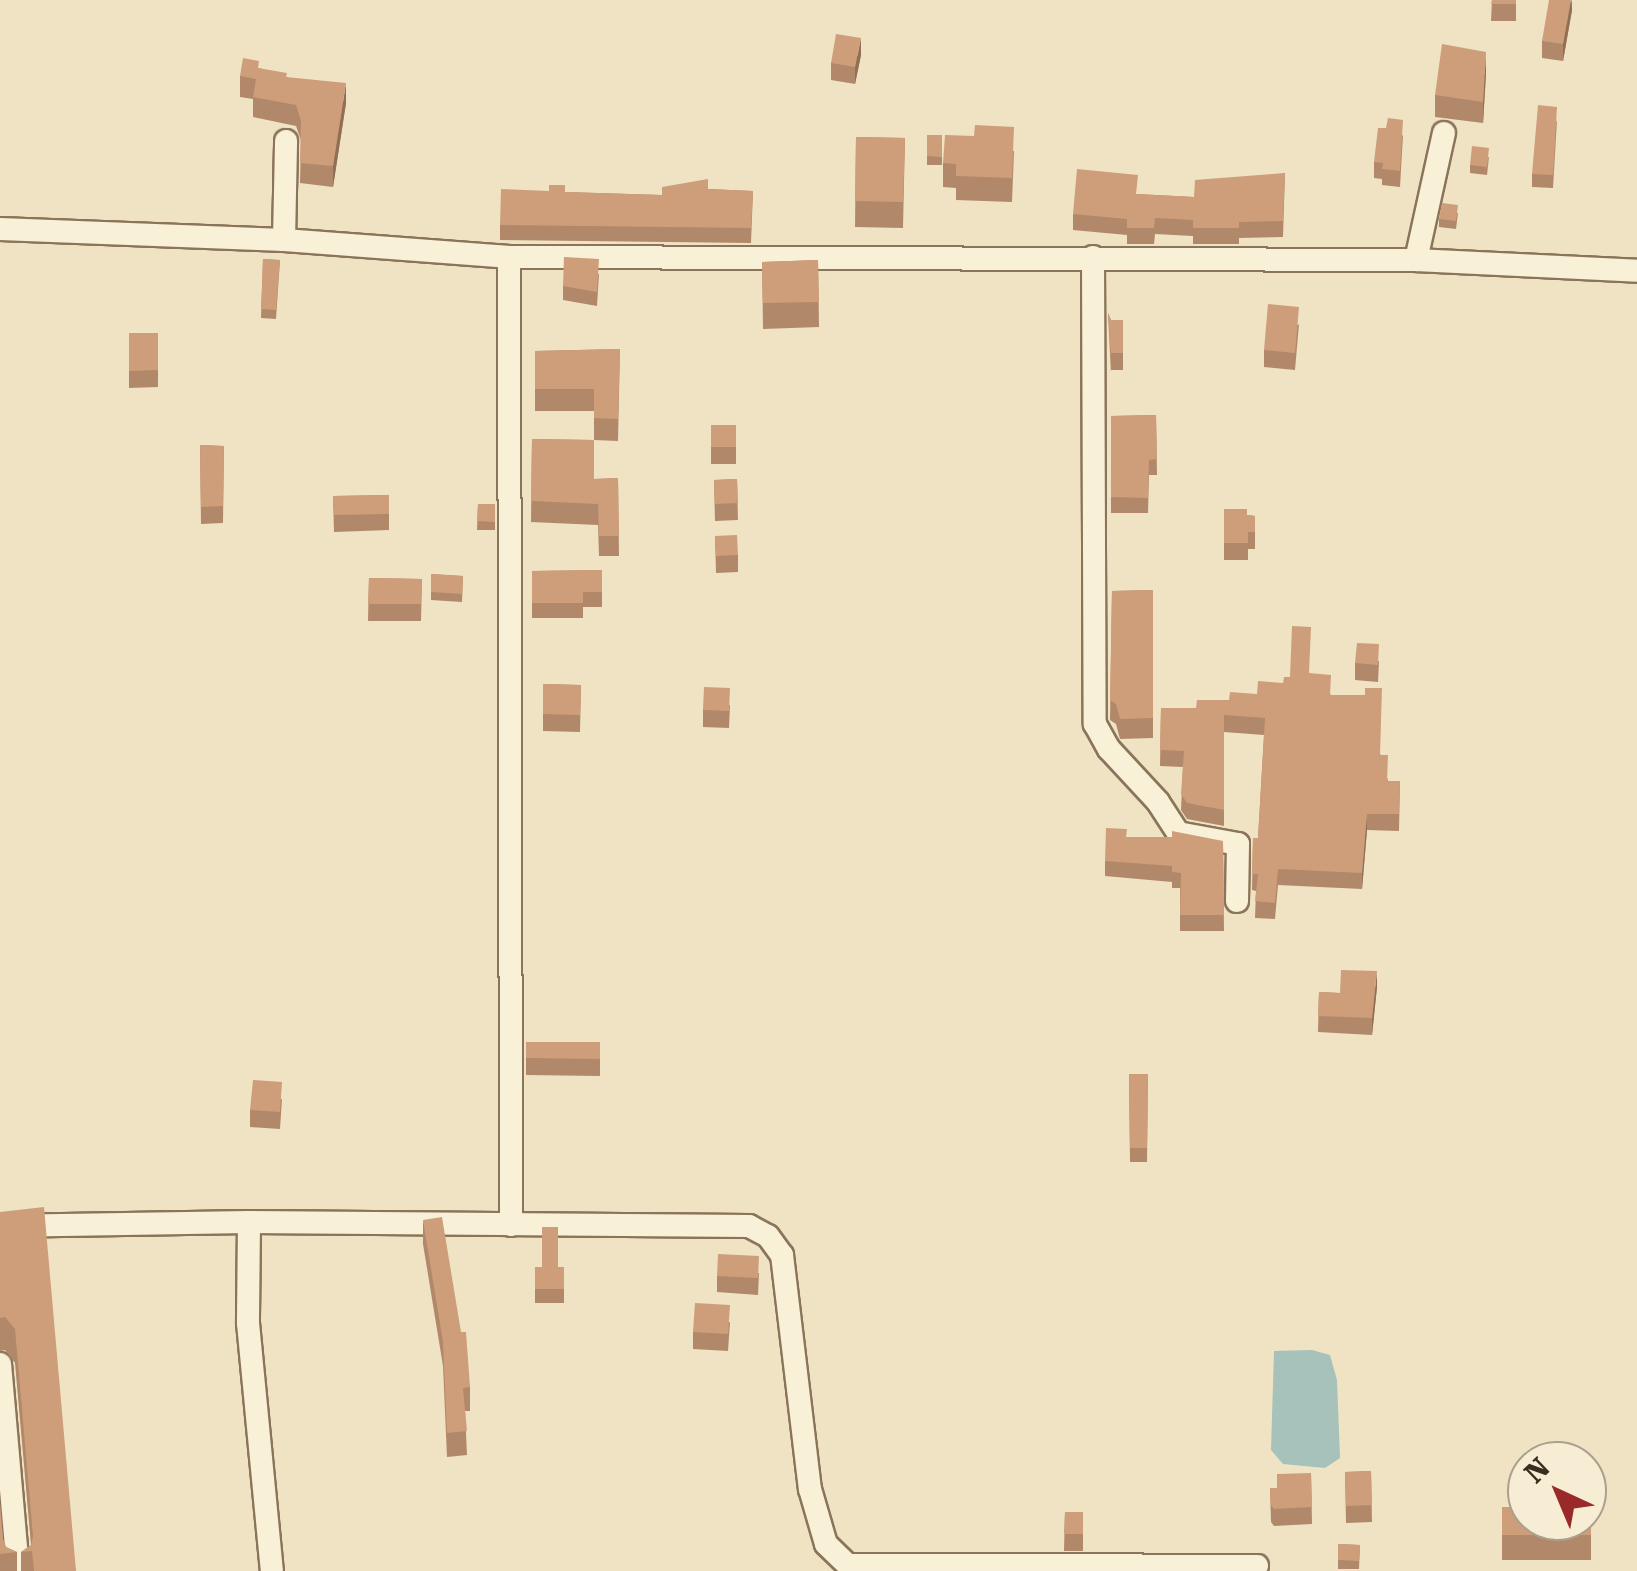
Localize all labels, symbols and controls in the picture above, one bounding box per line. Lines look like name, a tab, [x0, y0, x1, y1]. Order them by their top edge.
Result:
north arrow	[1507, 1441, 1607, 1541]
text: N	[1518, 1451, 1556, 1490]

